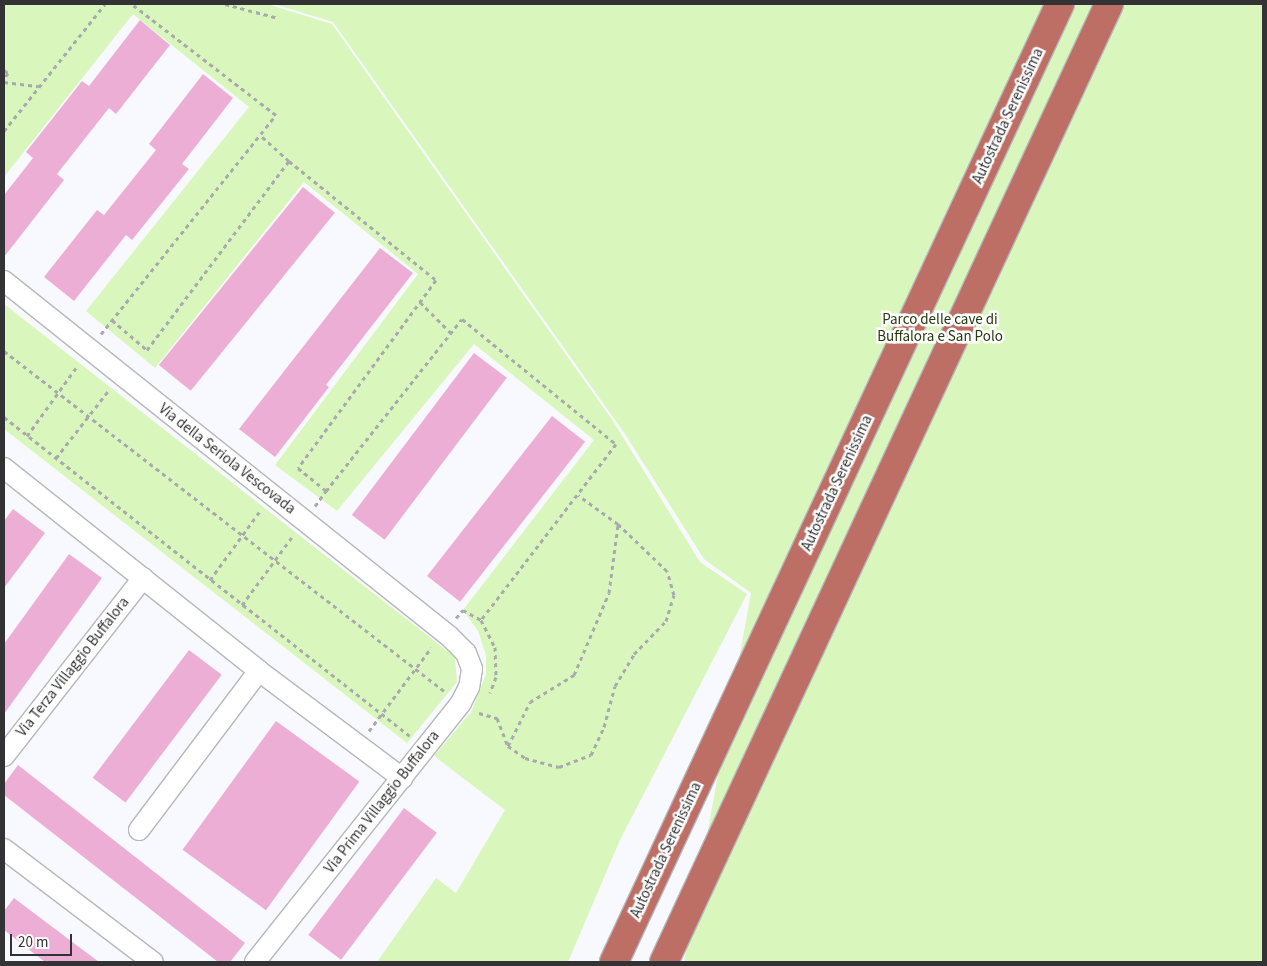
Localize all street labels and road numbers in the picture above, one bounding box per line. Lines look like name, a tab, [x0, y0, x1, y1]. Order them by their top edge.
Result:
street label: Autostrada Serenissima	[969, 45, 1047, 187]
street label: Via della Seriola Vescovada	[155, 400, 299, 518]
street label: Autostrada Serenissima	[798, 412, 876, 554]
street label: Via Terza Villaggio Buffalora	[13, 594, 133, 740]
street label: Via Prima Villaggio Buffalora	[321, 727, 443, 877]
street label: Autostrada Serenissima	[627, 779, 705, 921]

